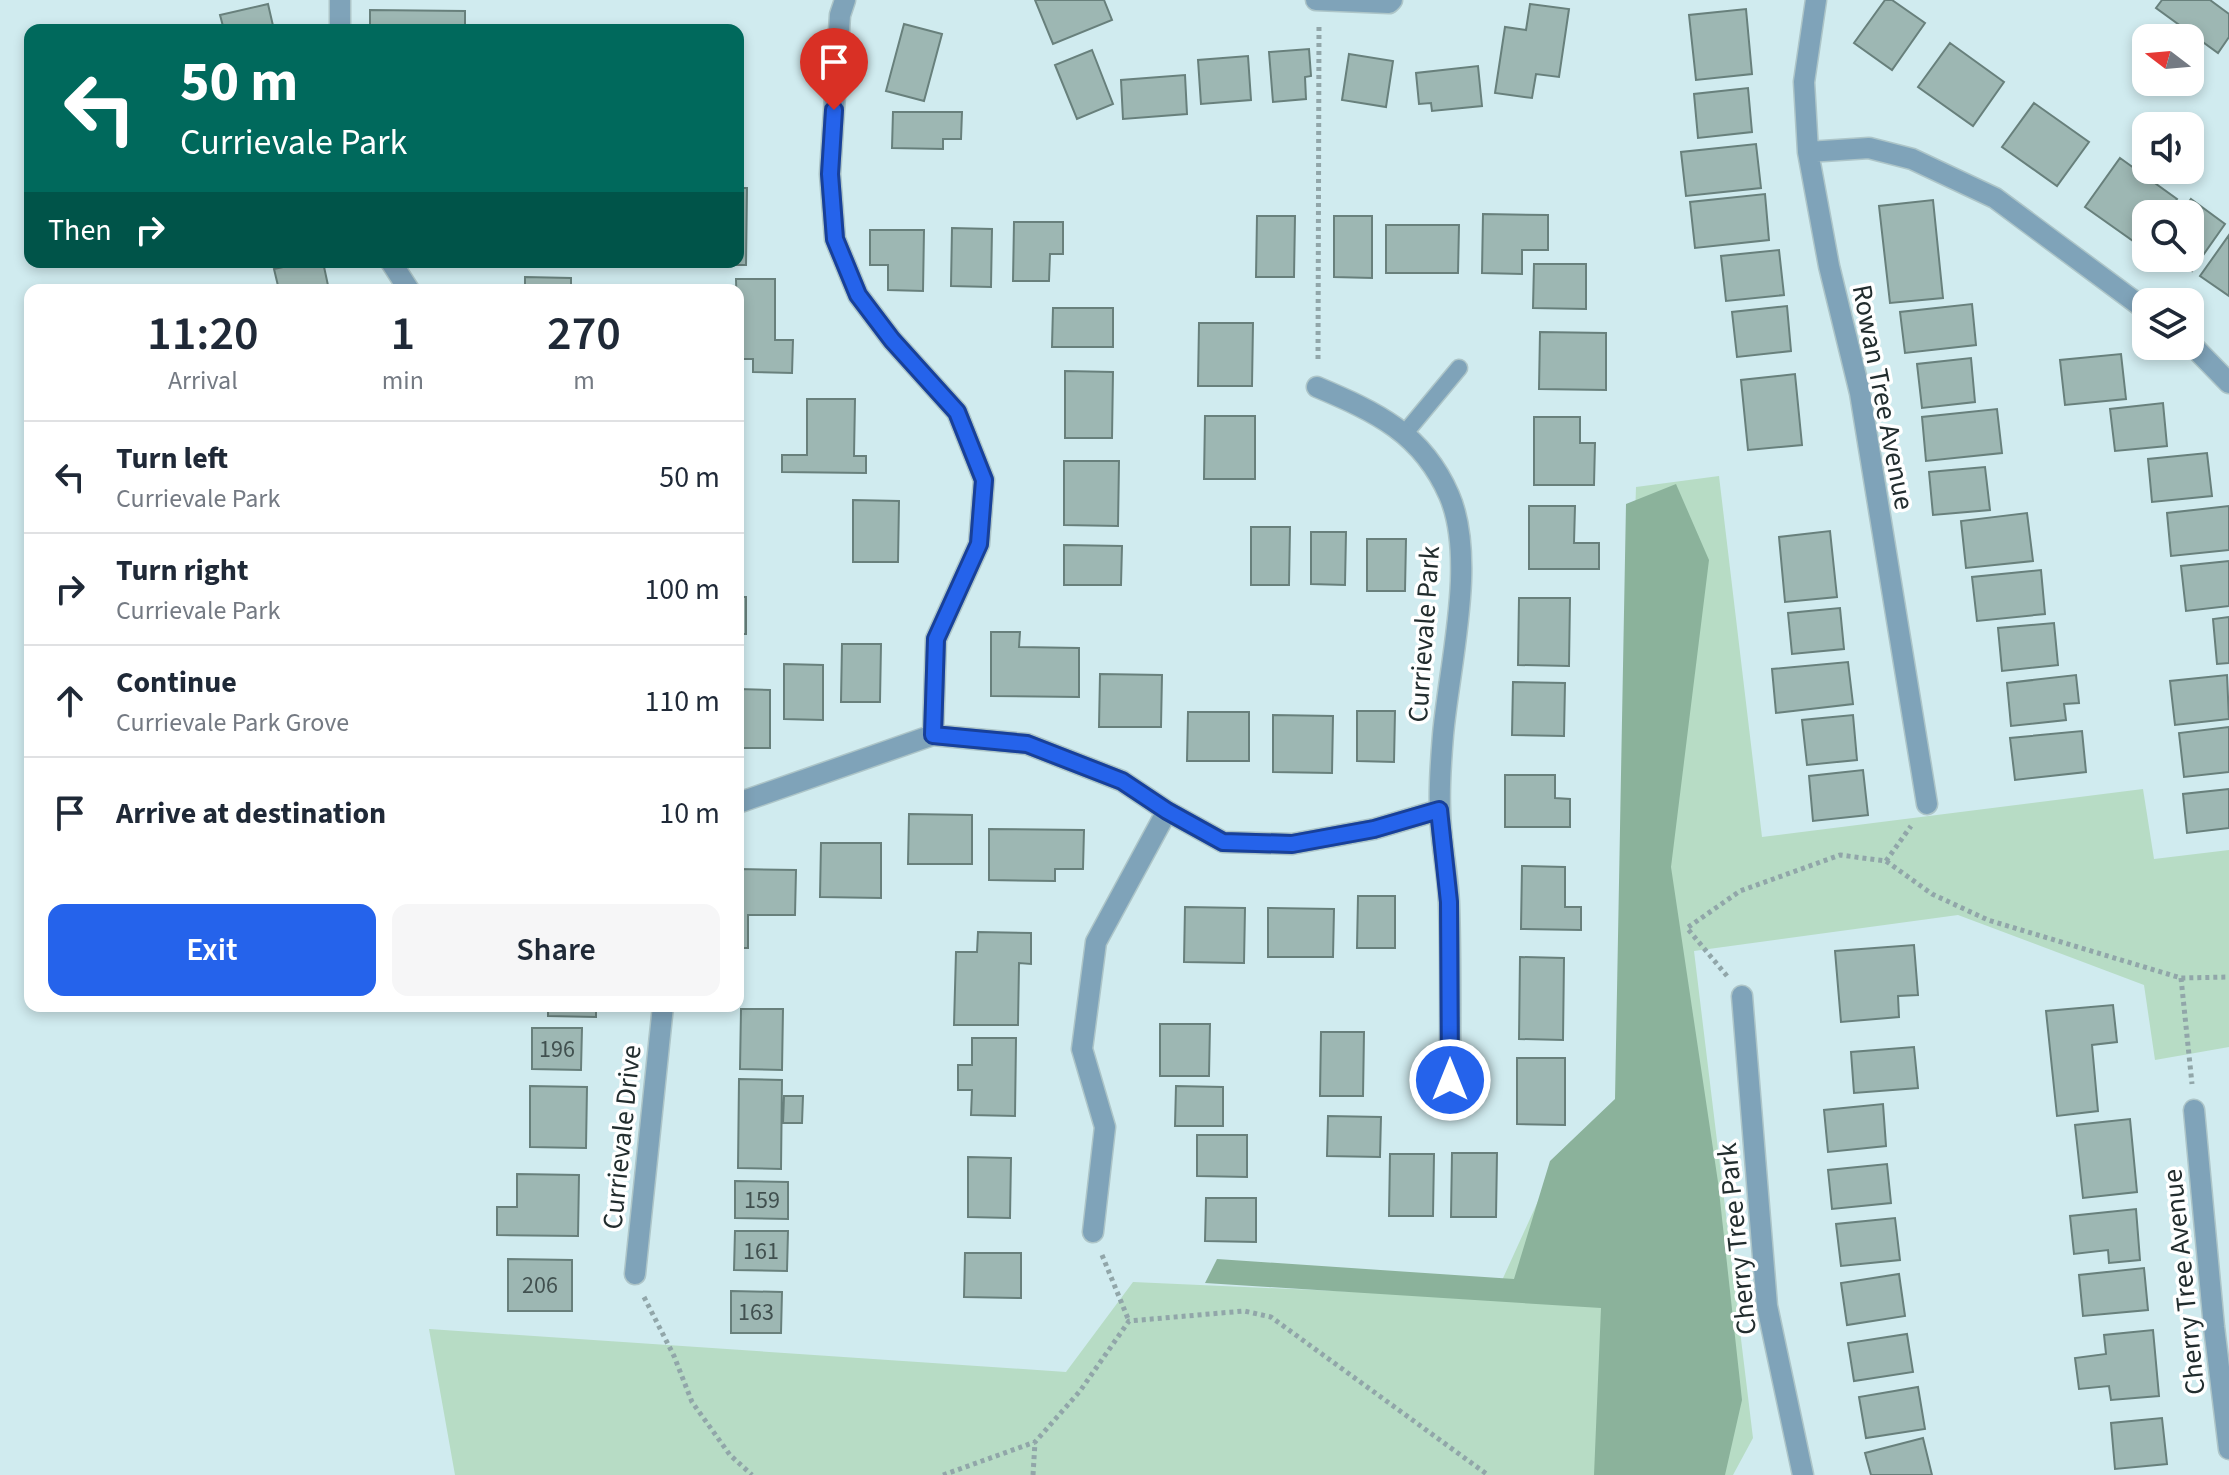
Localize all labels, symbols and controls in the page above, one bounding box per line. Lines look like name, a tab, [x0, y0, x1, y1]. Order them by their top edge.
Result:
north arrow	[2132, 24, 2204, 96]
map controls	[2132, 24, 2204, 360]
pin	[800, 28, 868, 110]
icon: arrive	[812, 40, 856, 84]
text: 50 m	[180, 43, 298, 122]
icon: left	[48, 56, 152, 160]
button: sound	[2132, 112, 2204, 184]
text: Currievale Park	[180, 117, 407, 168]
button: search	[2132, 200, 2204, 272]
icon: right	[128, 208, 172, 252]
text: Then	[48, 209, 112, 252]
street label: Rowan Tree Avenue	[1842, 281, 1924, 513]
button: layers	[2132, 288, 2204, 360]
text: 11:20	[147, 300, 259, 368]
text: 1	[391, 300, 415, 368]
text: 270	[547, 300, 621, 368]
text: Arrival	[168, 362, 238, 399]
text: min	[382, 362, 424, 399]
text: m	[573, 362, 595, 399]
text: Turn left	[116, 437, 228, 480]
icon: left	[48, 455, 92, 499]
text: 50 m	[659, 456, 720, 499]
text: Currievale Park	[116, 480, 280, 517]
street label: Currievale Park	[1398, 544, 1450, 724]
text: Turn right	[116, 549, 248, 592]
icon: right	[48, 567, 92, 611]
text: 100 m	[644, 568, 720, 611]
text: Currievale Park	[116, 592, 280, 629]
text: Continue	[116, 661, 237, 704]
icon: ahead	[48, 679, 92, 723]
text: 110 m	[644, 680, 720, 723]
text: Currievale Park Grove	[116, 704, 349, 741]
icon: arrive	[48, 791, 92, 835]
text: Arrive at destination	[116, 792, 386, 835]
text: 10 m	[659, 792, 720, 835]
button: Exit	[48, 904, 376, 996]
button: Share	[392, 904, 720, 996]
house number: 196	[539, 1032, 575, 1067]
position arrow	[1408, 1038, 1492, 1122]
street label: Currievale Drive	[592, 1043, 652, 1231]
street label: Cherry Tree Park	[1707, 1141, 1767, 1337]
street label: Cherry Tree Avenue	[2152, 1167, 2216, 1397]
house number: 159	[744, 1183, 780, 1218]
house number: 161	[743, 1234, 779, 1269]
house number: 206	[522, 1268, 558, 1303]
house number: 163	[738, 1295, 774, 1330]

